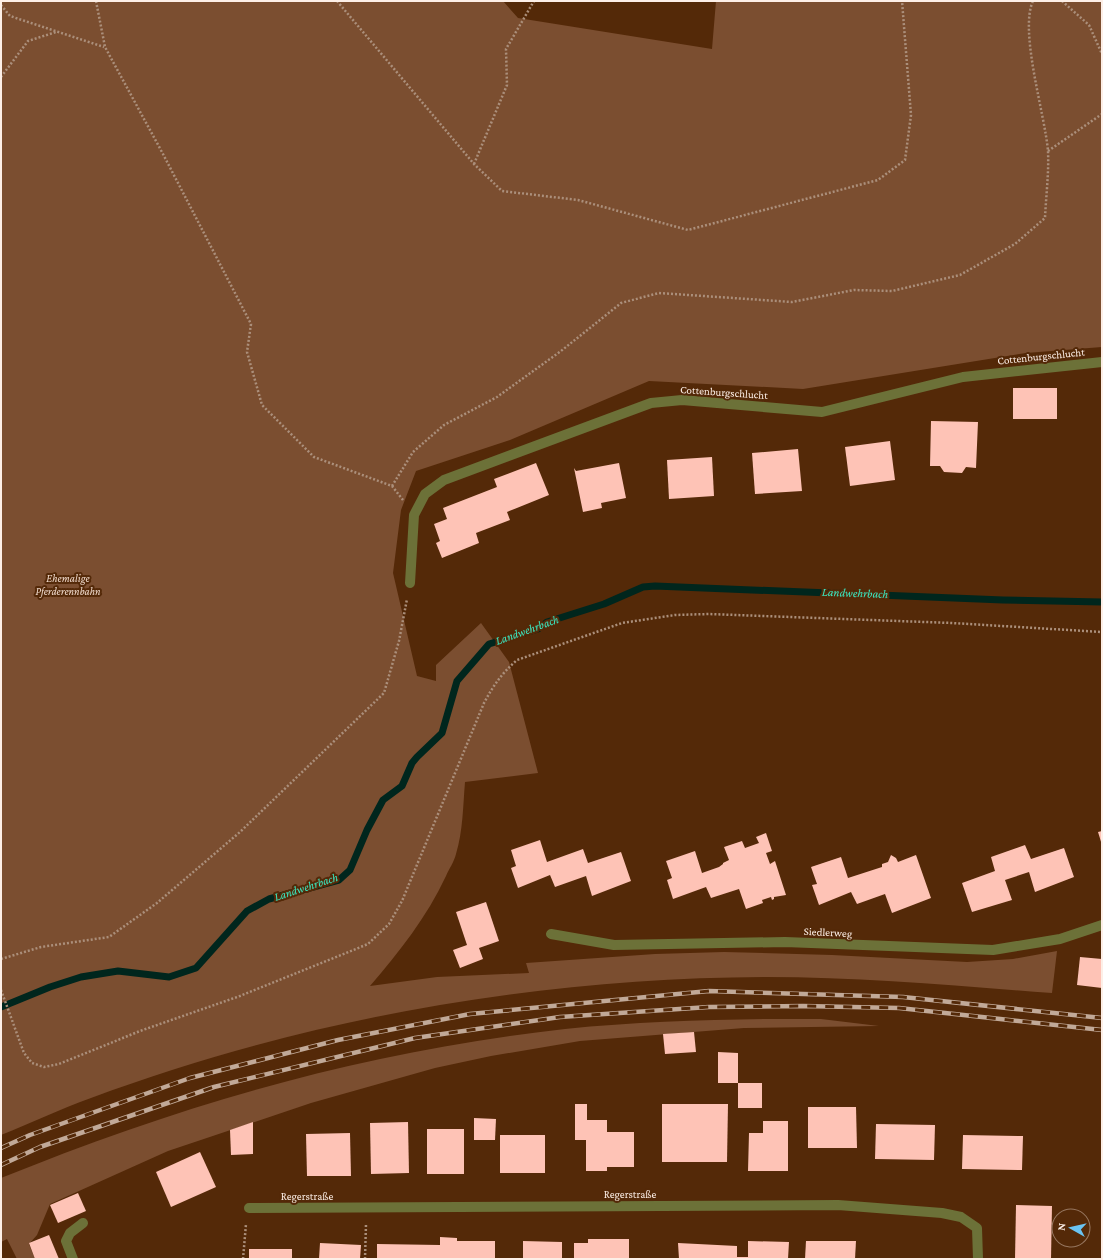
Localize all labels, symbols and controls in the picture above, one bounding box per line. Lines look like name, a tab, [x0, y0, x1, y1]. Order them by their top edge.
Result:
street label: Cottenburgschlucht	[997, 345, 1086, 368]
street label: Cottenburgschlucht	[680, 383, 769, 402]
park label: Ehemalige Pferderennbahn	[35, 572, 101, 598]
water label: Landwehrbach	[822, 585, 889, 601]
water label: Landwehrbach	[493, 612, 561, 648]
water label: Landwehrbach	[272, 870, 340, 904]
street label: Siedlerweg	[803, 925, 853, 940]
street label: Regerstraße	[604, 1188, 656, 1201]
street label: Regerstraße	[281, 1190, 333, 1203]
north arrow	[1051, 1208, 1091, 1248]
text: N	[1055, 1222, 1068, 1231]

